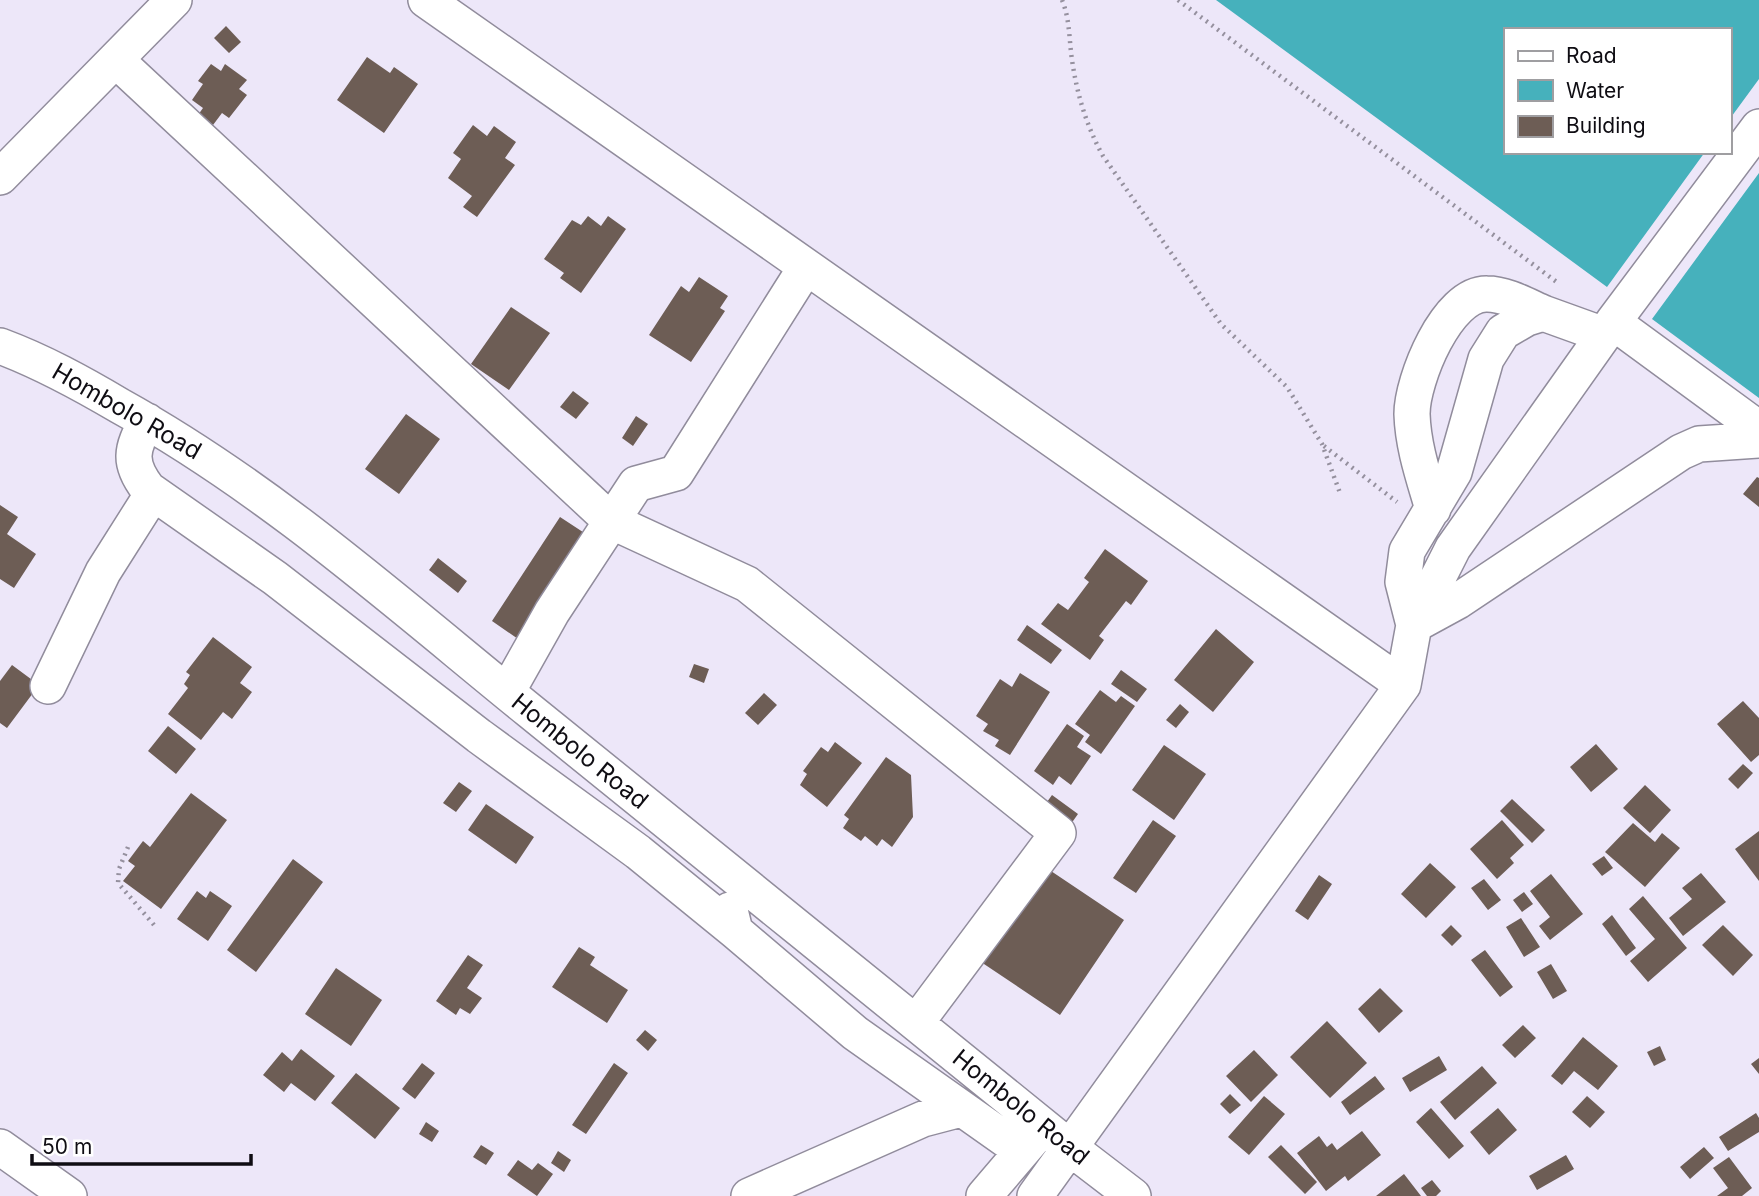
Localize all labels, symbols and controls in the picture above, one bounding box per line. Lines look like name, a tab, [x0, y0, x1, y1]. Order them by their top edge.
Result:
legend	[1504, 28, 1731, 154]
text: Road	[1566, 43, 1617, 68]
text: Water	[1566, 78, 1624, 103]
text: Building	[1566, 113, 1646, 138]
street label: Hombolo Road	[47, 357, 207, 465]
street label: Hombolo Road	[506, 687, 654, 815]
street label: Hombolo Road	[947, 1043, 1095, 1171]
scale bar	[32, 1122, 250, 1166]
text: 50 m	[42, 1134, 92, 1159]

